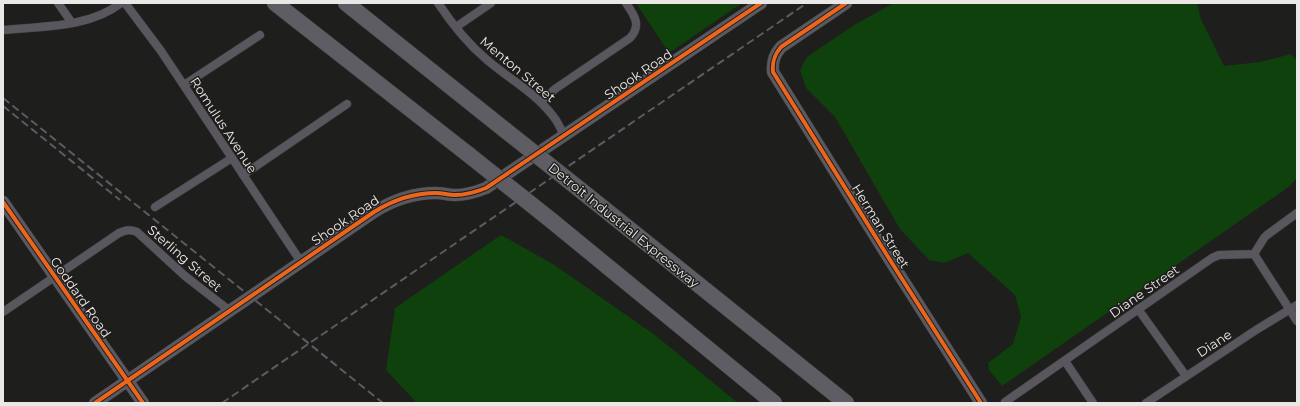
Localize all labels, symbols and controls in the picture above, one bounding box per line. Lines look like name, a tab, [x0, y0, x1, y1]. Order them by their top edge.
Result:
street label: Menton Street	[477, 33, 559, 105]
street label: Shook Road	[601, 45, 675, 103]
street label: Romulus Avenue	[187, 74, 261, 176]
street label: Detroit Industrial Expressway	[545, 159, 703, 291]
street label: Herman Street	[849, 181, 913, 271]
street label: Shook Road	[308, 191, 382, 249]
street label: Sterling Street	[145, 221, 225, 295]
street label: Goddard Road	[47, 254, 115, 340]
street label: Diane Street	[1106, 261, 1182, 321]
street label: Diane	[1193, 326, 1235, 360]

